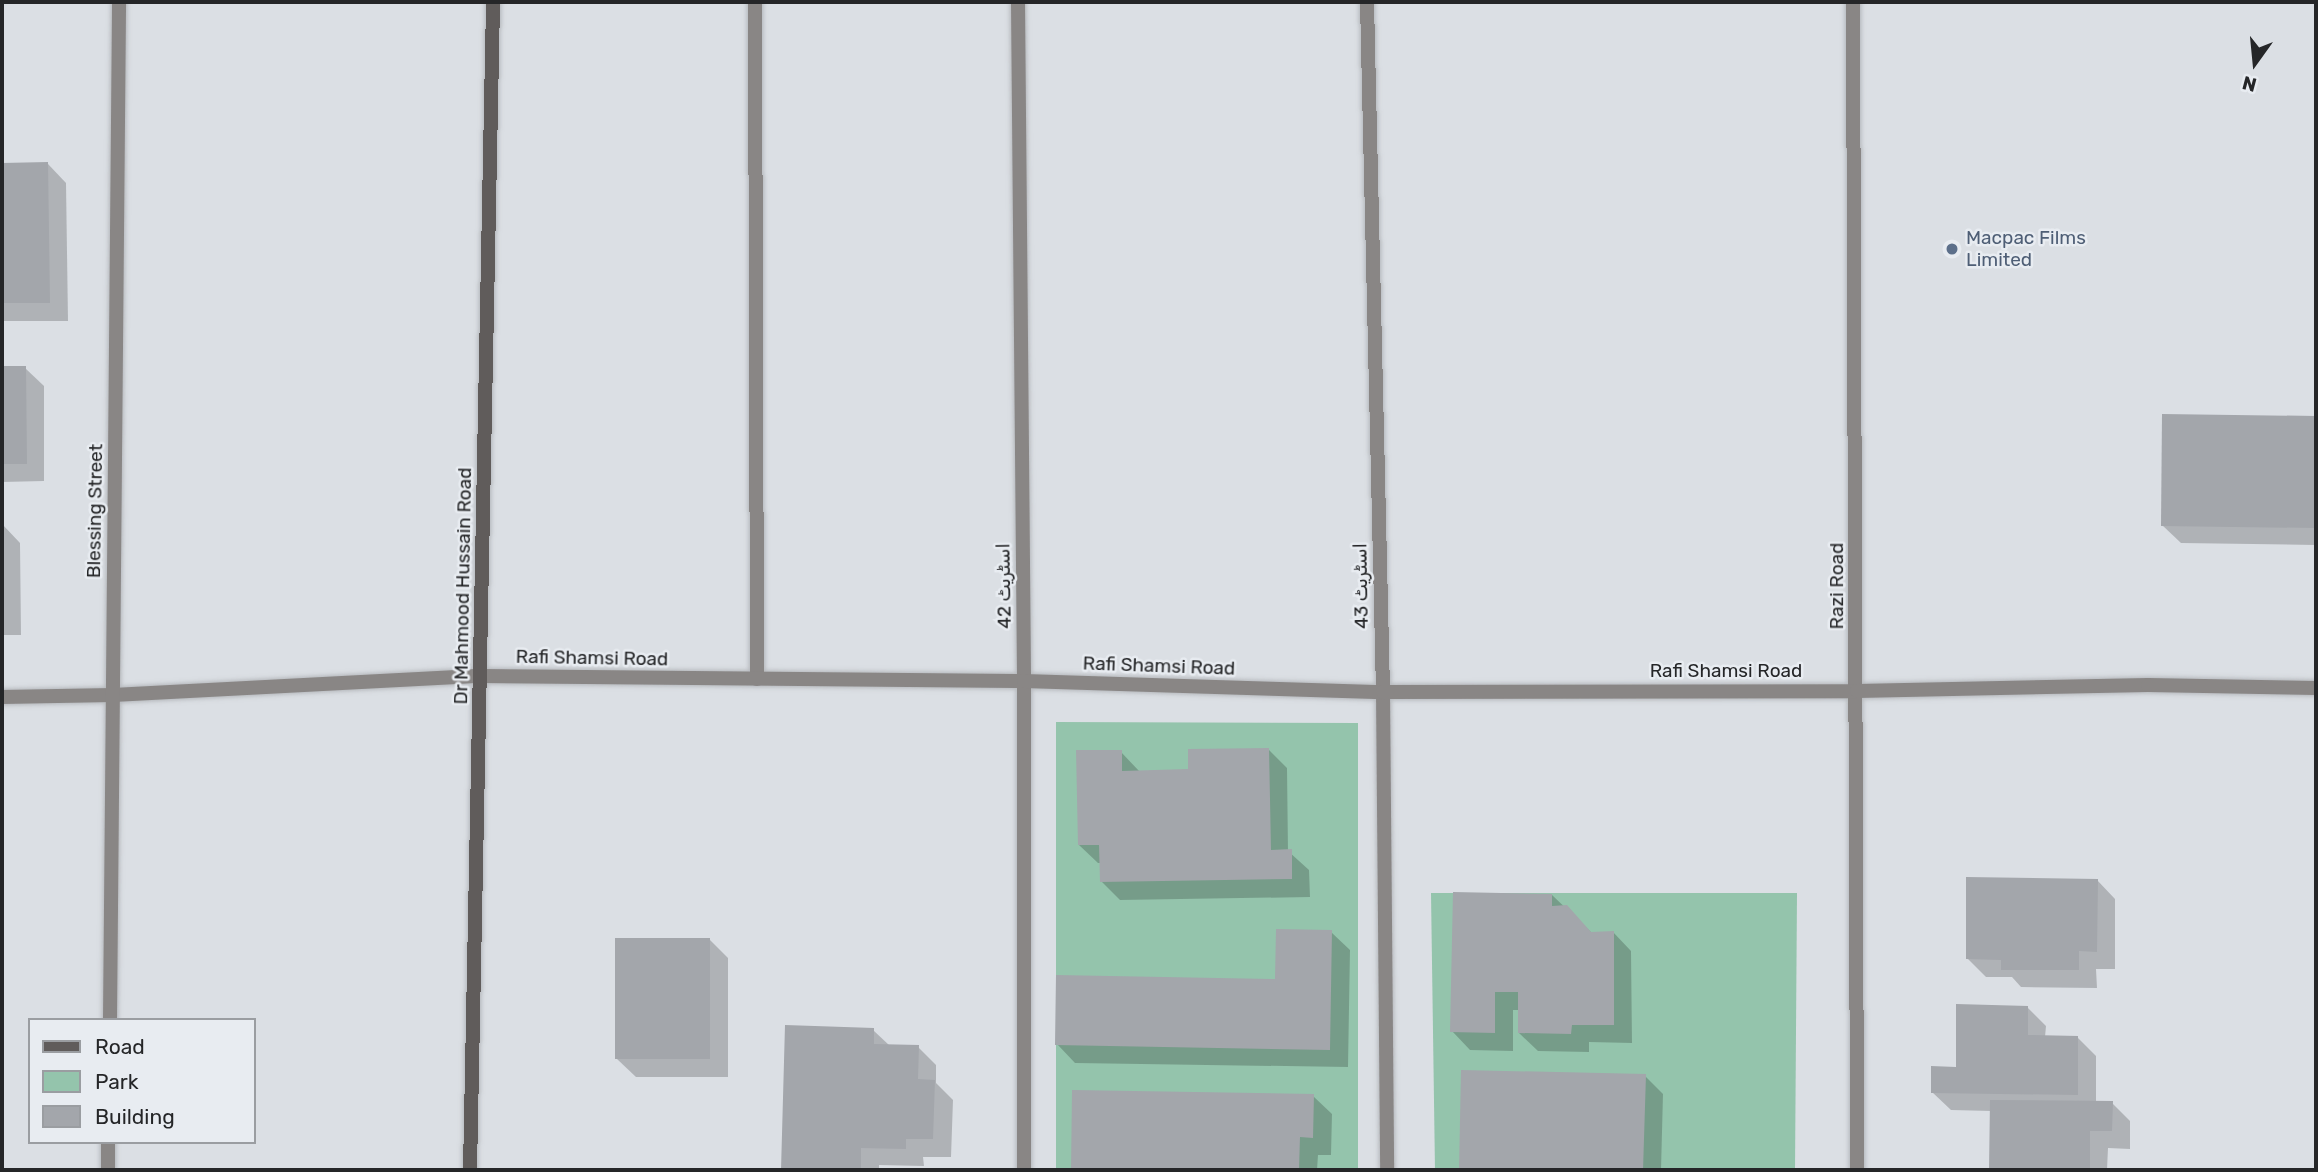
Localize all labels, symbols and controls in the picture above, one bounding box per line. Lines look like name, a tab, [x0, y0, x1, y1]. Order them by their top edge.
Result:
north arrow	[2220, 28, 2290, 98]
text: N	[2240, 71, 2259, 97]
place label: Macpac Films Limited	[1966, 227, 2086, 271]
marker: Macpac Films Limited	[1944, 241, 1960, 257]
street label: Blessing Street	[82, 444, 108, 578]
street label: Dr Mahmood Hussain Road	[450, 467, 476, 705]
street label: اسٹریٹ 42	[992, 543, 1016, 629]
street label: اسٹریٹ 43	[1349, 543, 1373, 629]
street label: Razi Road	[1826, 543, 1848, 629]
street label: Rafi Shamsi Road	[515, 645, 669, 671]
street label: Rafi Shamsi Road	[1082, 652, 1236, 680]
street label: Rafi Shamsi Road	[1650, 660, 1802, 682]
legend	[28, 1018, 256, 1144]
text: Road	[95, 1034, 145, 1059]
text: Park	[95, 1069, 139, 1094]
text: Building	[95, 1104, 175, 1129]

